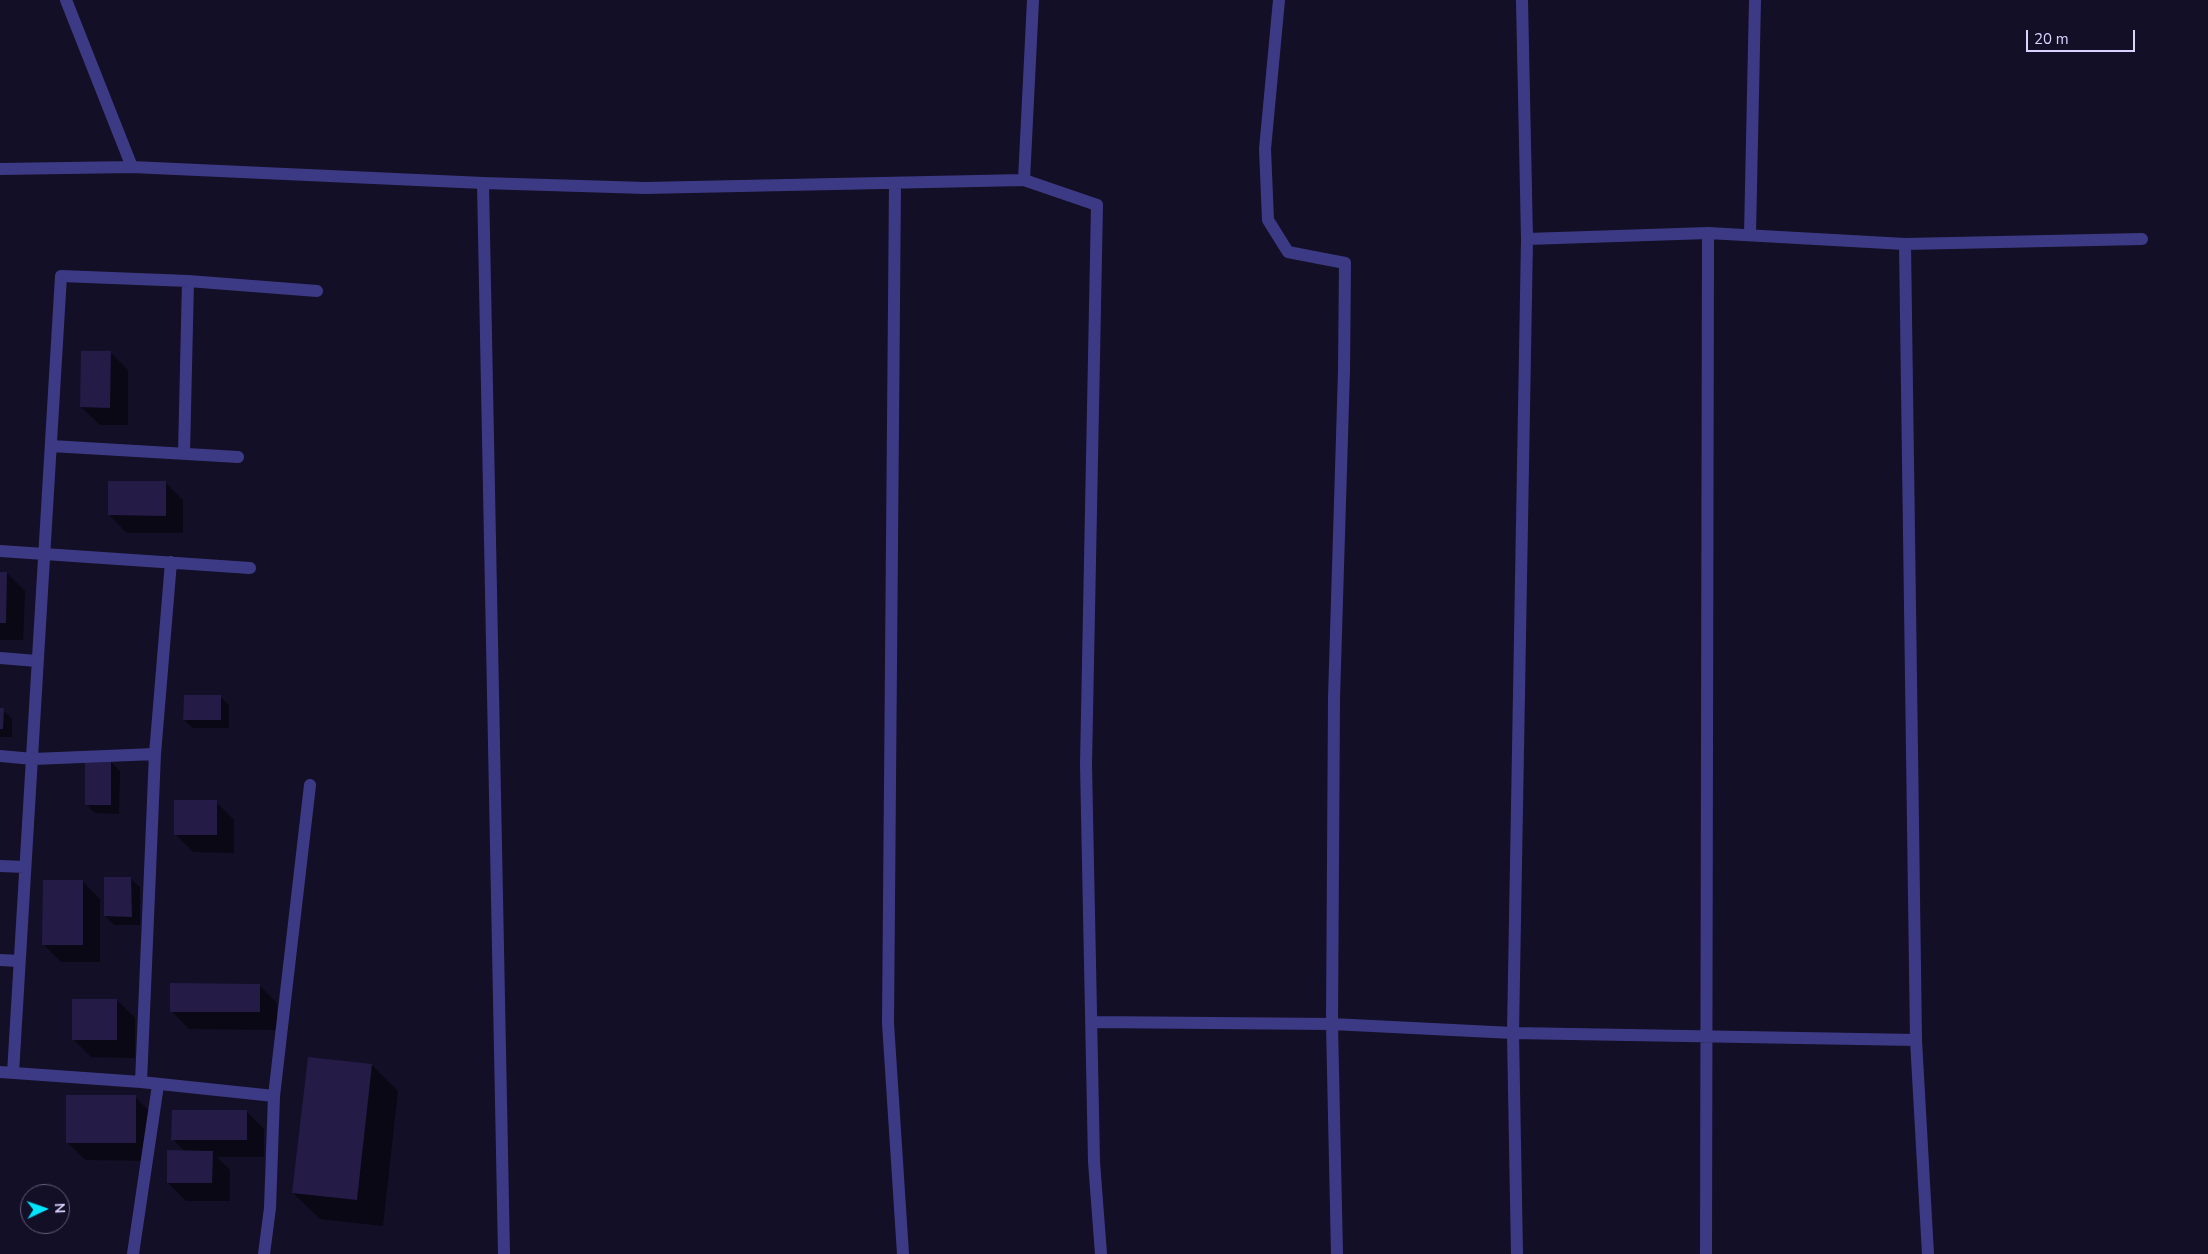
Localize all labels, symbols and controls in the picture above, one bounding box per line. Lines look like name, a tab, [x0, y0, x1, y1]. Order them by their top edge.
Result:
scale bar	[2028, 20, 2137, 52]
text: 20 m	[2034, 29, 2069, 49]
north arrow	[20, 1184, 70, 1234]
text: N	[50, 1203, 69, 1214]

